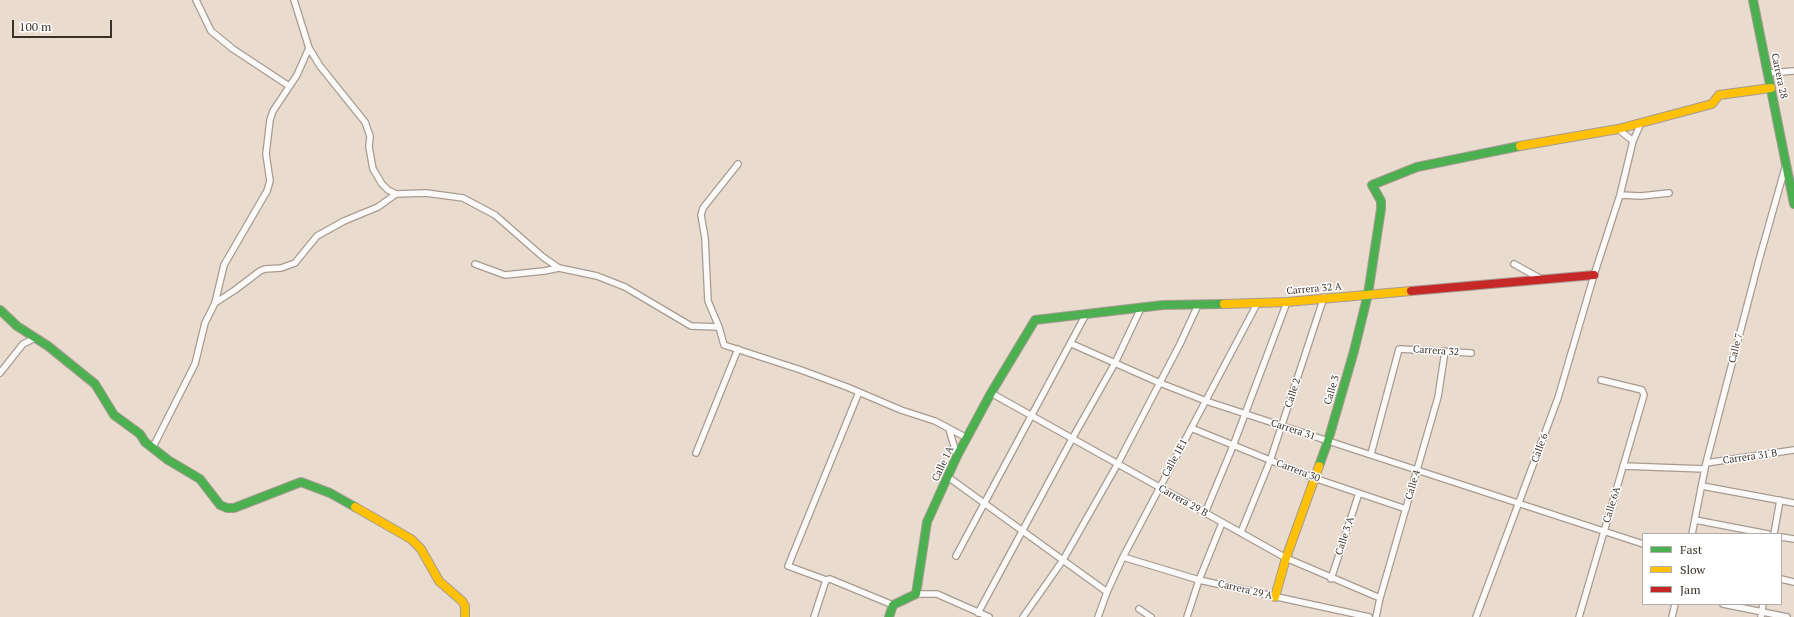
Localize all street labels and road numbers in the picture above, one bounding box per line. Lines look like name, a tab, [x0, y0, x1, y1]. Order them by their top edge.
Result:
street label: Carrera 28	[1768, 52, 1790, 100]
street label: Carrera 32 A	[1286, 281, 1342, 297]
street label: Calle 7	[1727, 332, 1745, 364]
street label: Carrera 32	[1413, 343, 1459, 359]
street label: Calle 3	[1322, 374, 1342, 406]
street label: Calle 2	[1283, 377, 1303, 409]
street label: Carrera 31	[1269, 417, 1317, 443]
street label: Calle 6	[1529, 432, 1551, 464]
street label: Calle 1E1	[1160, 437, 1190, 479]
street label: Calle 1A	[930, 445, 956, 483]
street label: Carrera 31 B	[1722, 447, 1778, 467]
street label: Carrera 30	[1274, 457, 1322, 485]
street label: Calle 4	[1403, 469, 1423, 501]
street label: Carrera 29 B	[1156, 482, 1210, 520]
street label: Calle 6A	[1601, 485, 1623, 525]
street label: Calle 3 A	[1333, 515, 1357, 557]
street label: Carrera 29 A	[1217, 578, 1273, 602]

